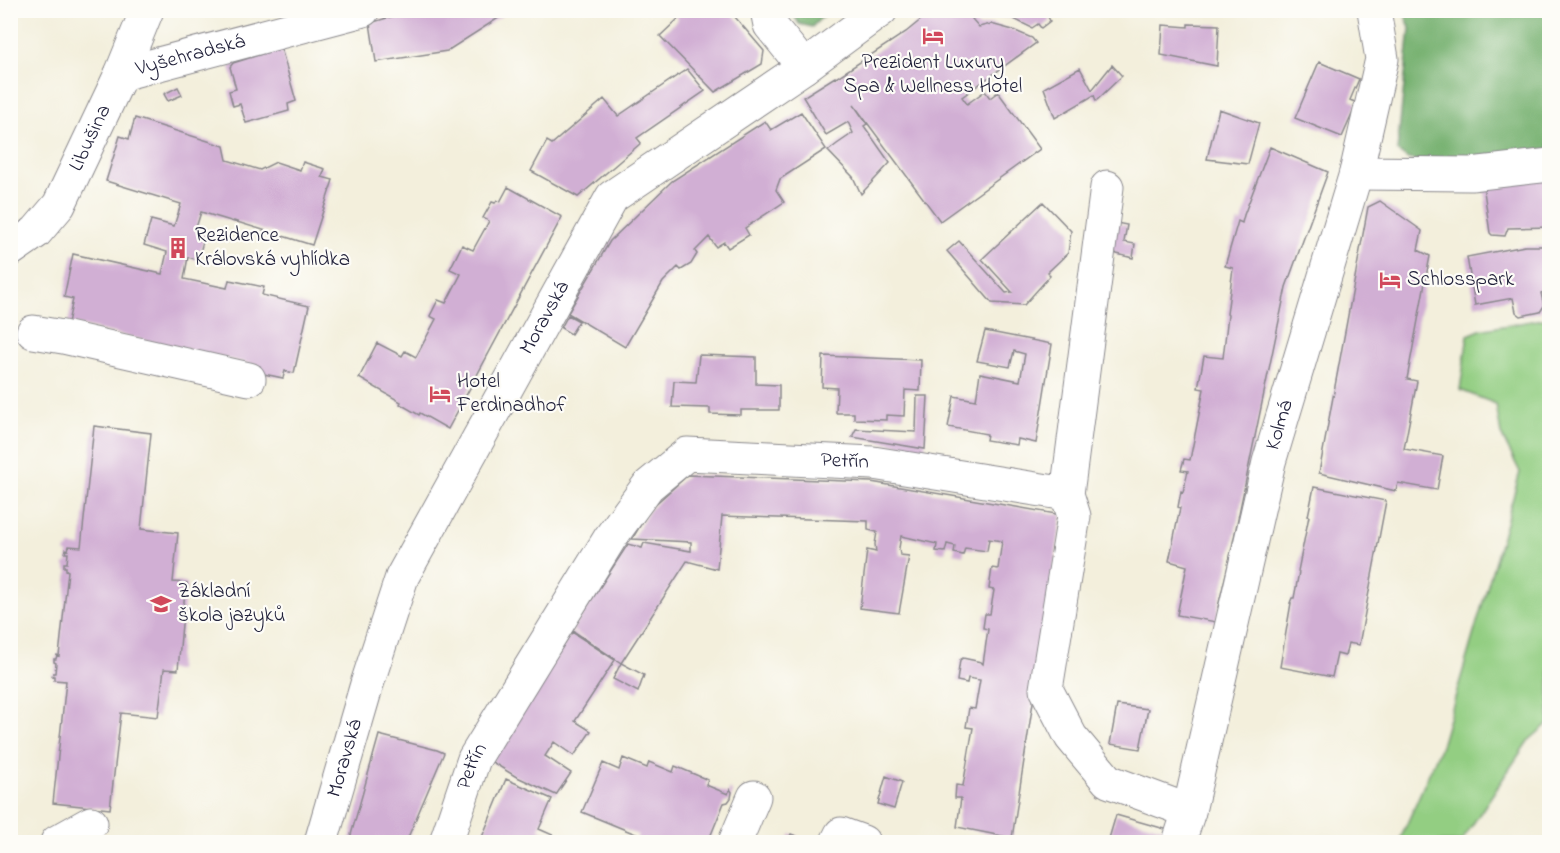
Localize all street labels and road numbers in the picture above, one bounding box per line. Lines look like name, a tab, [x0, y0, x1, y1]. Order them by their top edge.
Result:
street label: Vyšehradská	[132, 27, 249, 85]
street label: Libušina	[62, 100, 119, 177]
street label: Moravská	[513, 275, 578, 360]
street label: Kolmá	[1258, 396, 1302, 454]
street label: Petřín	[820, 445, 870, 478]
street label: Moravská	[320, 715, 371, 801]
street label: Petřín	[450, 737, 495, 794]

